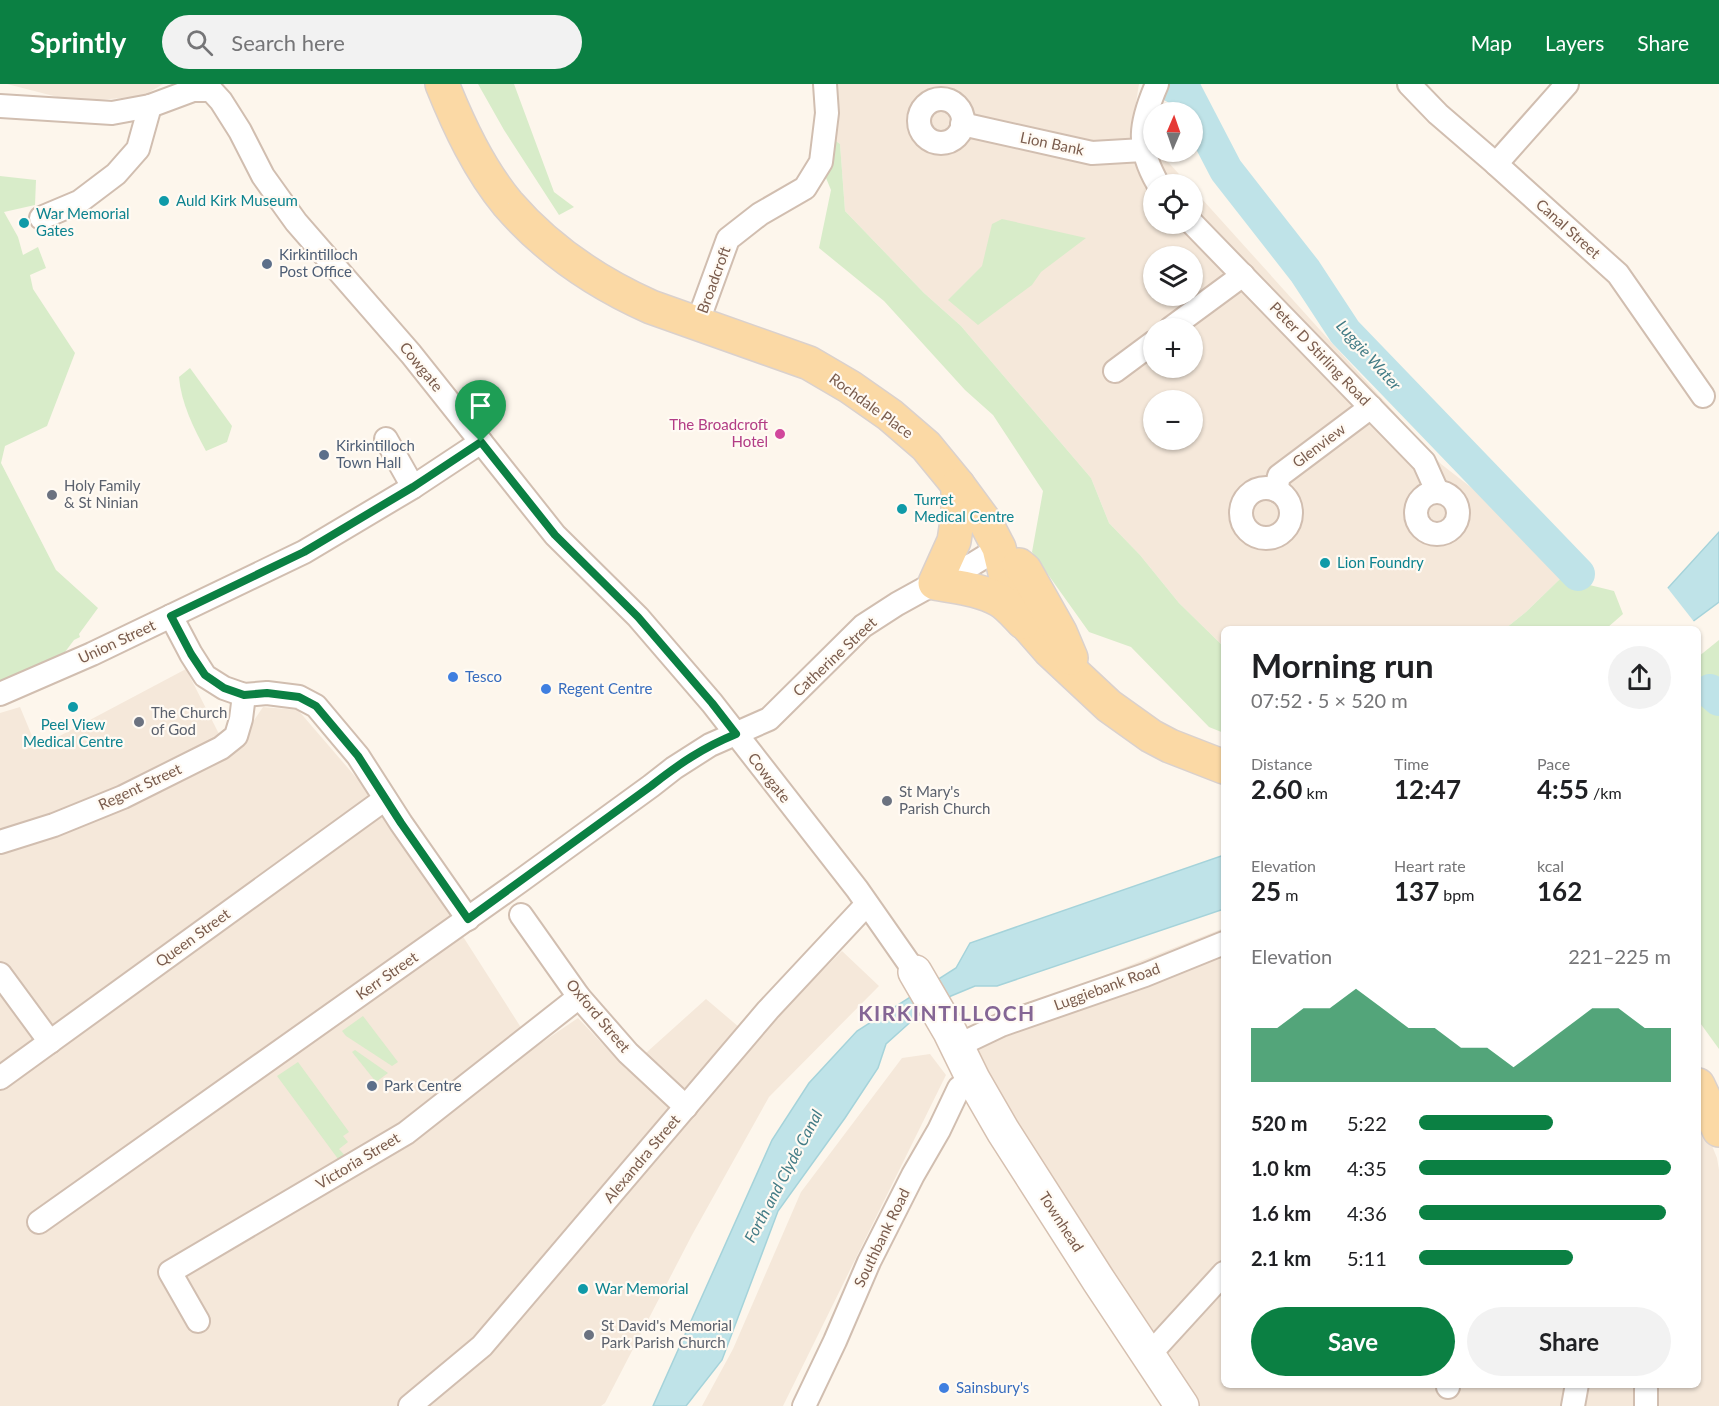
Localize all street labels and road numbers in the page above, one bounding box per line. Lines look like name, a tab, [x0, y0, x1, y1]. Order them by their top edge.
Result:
street label: Lion Bank	[1019, 127, 1086, 159]
street label: Canal Street	[1533, 195, 1605, 262]
street label: Broadcroft	[693, 243, 734, 316]
street label: Peter D Stirling Road	[1267, 298, 1375, 409]
street label: Cowgate	[396, 338, 447, 395]
street label: Rochdale Place	[826, 369, 917, 442]
street label: Glenview	[1288, 419, 1349, 471]
street label: Catherine Street	[789, 613, 880, 700]
street label: Union Street	[75, 615, 159, 667]
street label: Cowgate	[745, 749, 795, 806]
street label: Regent Street	[95, 759, 184, 813]
street label: Queen Street	[152, 904, 234, 970]
street label: Kerr Street	[352, 947, 421, 1003]
street label: Luggiebank Road	[1051, 959, 1162, 1014]
street label: Oxford Street	[563, 975, 635, 1056]
street label: Alexandra Street	[599, 1110, 684, 1206]
street label: Victoria Street	[312, 1128, 403, 1192]
street label: Southbank Road	[849, 1185, 913, 1290]
street label: Townhead	[1036, 1188, 1088, 1255]

